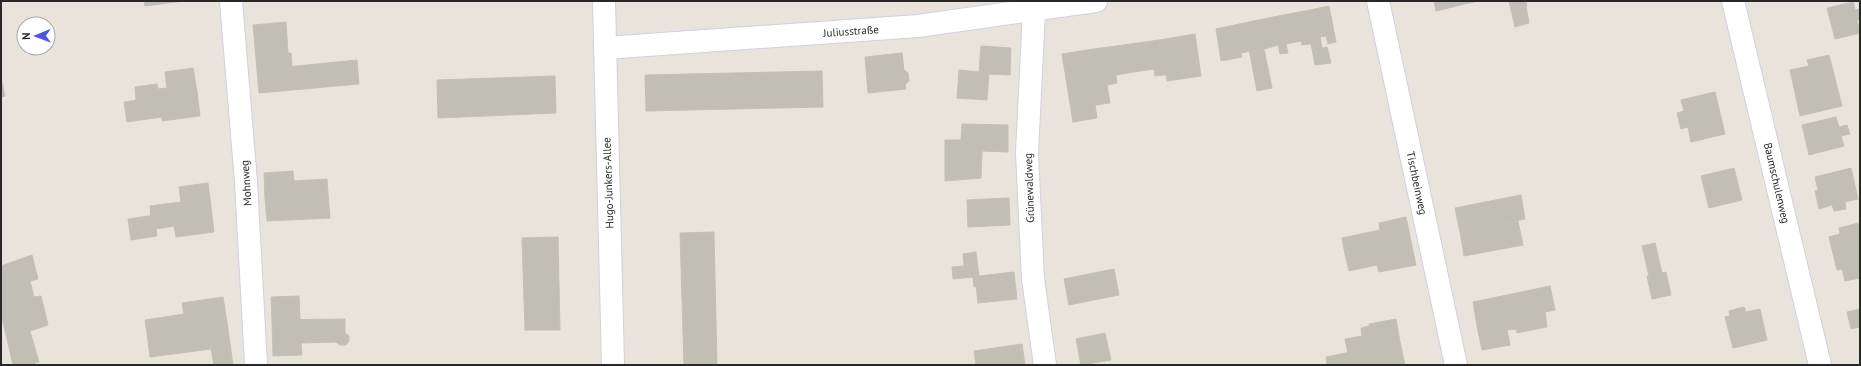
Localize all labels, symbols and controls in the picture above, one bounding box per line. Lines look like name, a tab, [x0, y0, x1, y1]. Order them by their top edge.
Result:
north arrow	[16, 16, 56, 56]
street label: Juliusstraße	[822, 22, 880, 40]
text: N	[19, 32, 33, 40]
street label: Hugo-Junkers-Allee	[599, 137, 617, 229]
street label: Baumschulenweg	[1761, 141, 1793, 225]
street label: Tischbeinweg	[1403, 150, 1431, 216]
street label: Grünewaldweg	[1021, 153, 1037, 223]
street label: Mohnweg	[237, 159, 255, 206]

